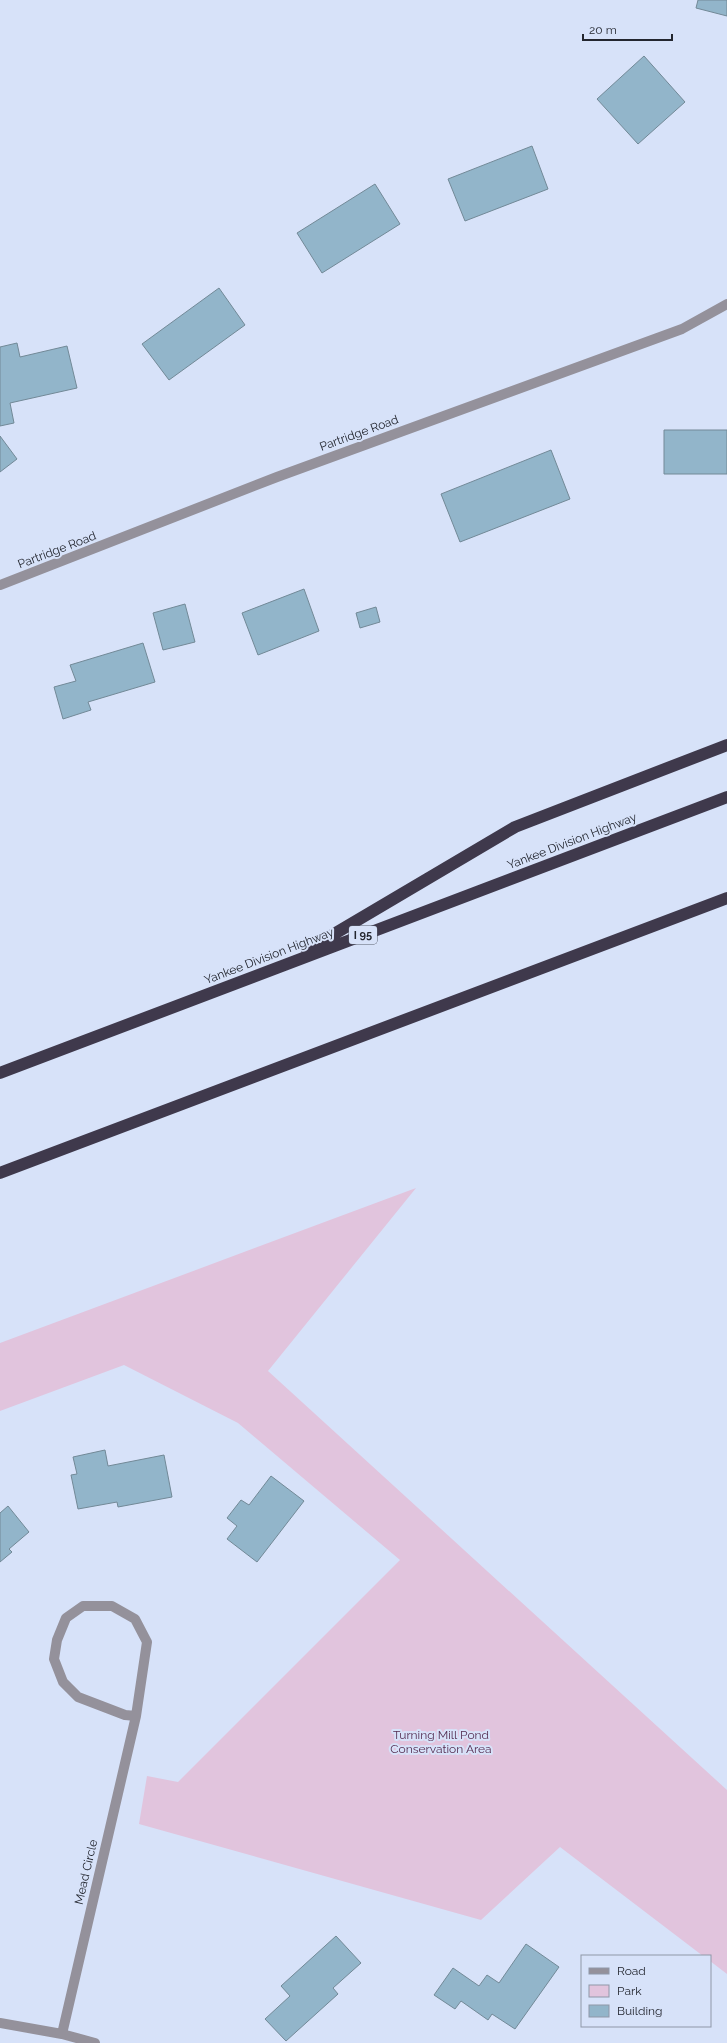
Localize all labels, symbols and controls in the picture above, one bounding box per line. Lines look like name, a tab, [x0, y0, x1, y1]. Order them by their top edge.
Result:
scale bar	[583, 16, 672, 42]
text: 20 m	[589, 23, 617, 37]
street label: Partridge Road	[318, 412, 400, 454]
street label: Partridge Road	[16, 529, 98, 571]
street label: Yankee Division Highway	[505, 810, 639, 872]
street label: Yankee Division Highway	[202, 925, 336, 987]
road number: I 95	[349, 926, 377, 944]
park label: Turning Mill Pond Conservation Area	[390, 1728, 492, 1756]
street label: Mead Circle	[72, 1838, 100, 1906]
legend	[581, 1955, 711, 2027]
text: Road	[617, 1964, 646, 1978]
text: Park	[617, 1984, 642, 1998]
text: Building	[617, 2004, 663, 2018]

